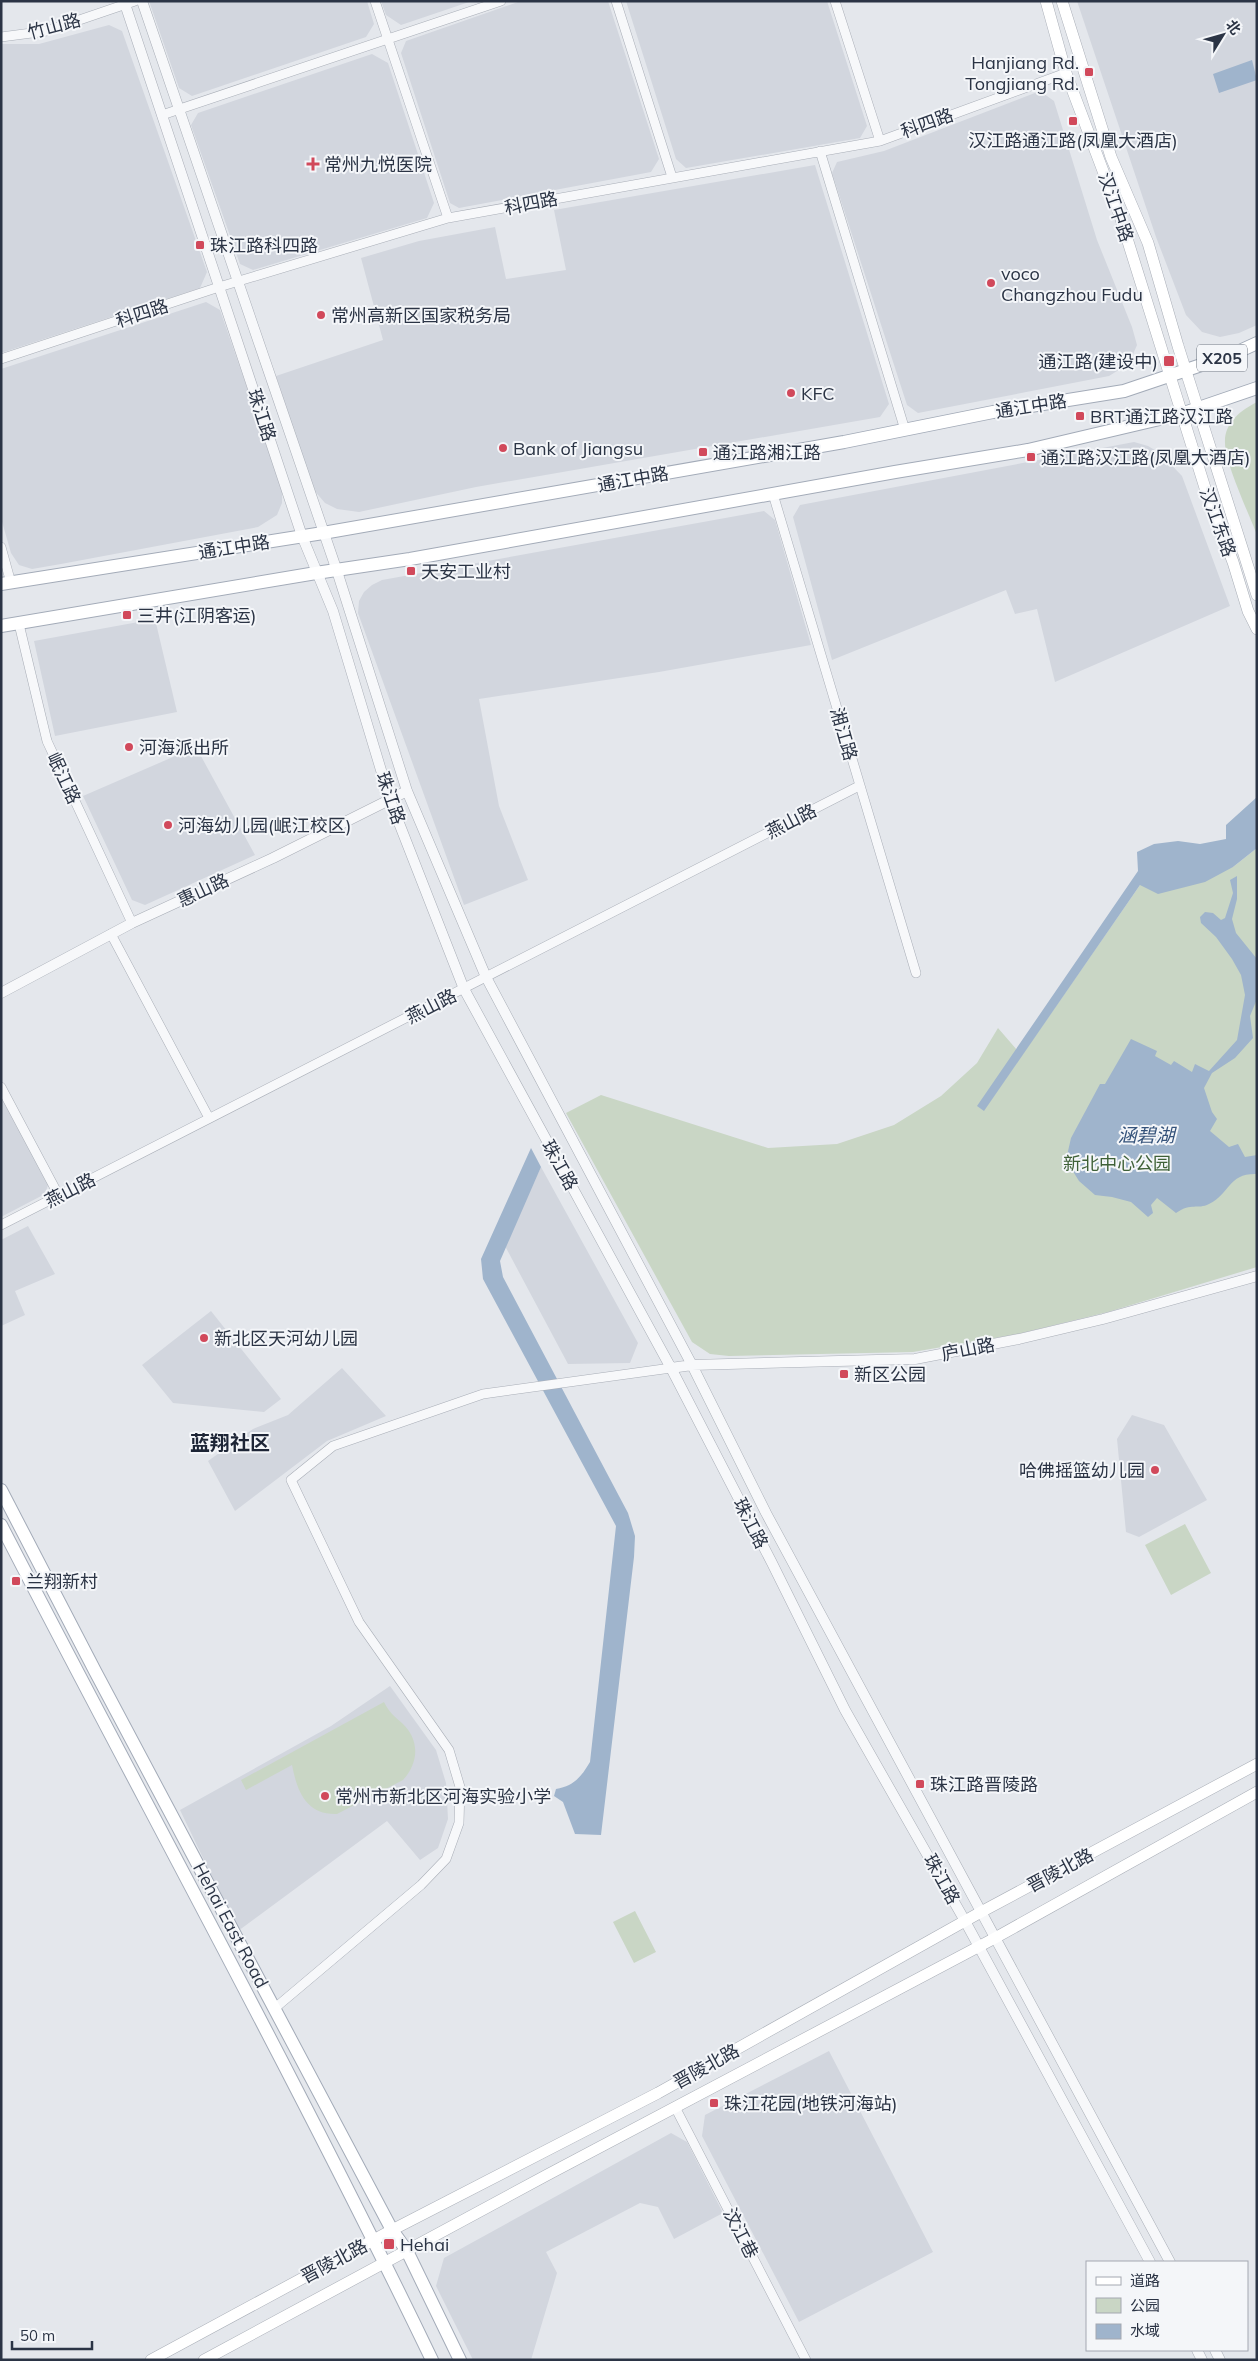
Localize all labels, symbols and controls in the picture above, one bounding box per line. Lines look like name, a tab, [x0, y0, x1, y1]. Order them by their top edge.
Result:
street label: 竹山路	[25, 8, 83, 44]
north arrow	[1198, 10, 1248, 60]
text: 北	[1222, 16, 1245, 38]
place label: Hanjiang Rd. Tongjiang Rd.	[965, 51, 1079, 95]
marker: Hanjiang Rd. Tongjiang Rd.	[1083, 66, 1095, 78]
street label: 科四路	[898, 103, 956, 143]
marker: 汉江路通江路(凤凰大酒店)	[1067, 115, 1079, 127]
place label: 汉江路通江路(凤凰大酒店)	[968, 129, 1178, 152]
place label: 常州九悦医院	[324, 153, 432, 176]
marker: 常州九悦医院	[306, 157, 320, 171]
street label: 汉江中路	[1093, 169, 1139, 245]
street label: 科四路	[502, 187, 560, 219]
place label: 珠江路科四路	[210, 234, 318, 257]
marker: 珠江路科四路	[194, 239, 206, 251]
place label: voco Changzhou Fudu	[1001, 262, 1143, 306]
marker: voco Changzhou Fudu	[985, 277, 997, 289]
street label: 科四路	[113, 294, 171, 332]
place label: 常州高新区国家税务局	[331, 304, 511, 327]
marker: 常州高新区国家税务局	[315, 309, 327, 321]
road number: X205	[1197, 344, 1247, 372]
place label: 通江路(建设中)	[1039, 350, 1158, 373]
marker: 通江路(建设中)	[1162, 354, 1176, 368]
place label: KFC	[801, 382, 835, 405]
street label: 珠江路	[243, 386, 281, 444]
marker: KFC	[785, 387, 797, 399]
street label: 通江中路	[994, 389, 1068, 423]
place label: BRT通江路汉江路	[1090, 405, 1233, 428]
marker: BRT通江路汉江路	[1074, 410, 1086, 422]
place label: Bank of Jiangsu	[513, 437, 643, 460]
place label: 通江路湘江路	[713, 441, 821, 464]
marker: Bank of Jiangsu	[497, 442, 509, 454]
marker: 通江路湘江路	[697, 446, 709, 458]
place label: 通江路汉江路(凤凰大酒店)	[1041, 446, 1250, 469]
marker: 通江路汉江路(凤凰大酒店)	[1025, 451, 1037, 463]
street label: 通江中路	[596, 461, 670, 497]
street label: 汉江东路	[1195, 484, 1241, 560]
street label: 通江中路	[197, 530, 271, 564]
place label: 天安工业村	[421, 560, 511, 583]
marker: 天安工业村	[405, 565, 417, 577]
place label: 三井(江阴客运)	[137, 604, 256, 627]
marker: 三井(江阴客运)	[121, 609, 133, 621]
street label: 湘江路	[826, 705, 862, 763]
place label: 河海派出所	[139, 736, 229, 759]
marker: 河海派出所	[123, 741, 135, 753]
street label: 岷江路	[42, 749, 86, 807]
street label: 珠江路	[371, 769, 411, 827]
street label: 燕山路	[762, 798, 820, 844]
place label: 河海幼儿园(岷江校区)	[178, 814, 351, 837]
marker: 河海幼儿园(岷江校区)	[162, 819, 174, 831]
street label: 惠山路	[174, 868, 232, 912]
street label: 燕山路	[402, 983, 460, 1029]
water label: 涵碧湖	[1117, 1123, 1177, 1147]
street label: 珠江路	[537, 1136, 583, 1194]
park label: 新北中心公园	[1063, 1152, 1171, 1175]
street label: 燕山路	[41, 1167, 99, 1213]
place label: 新北区天河幼儿园	[214, 1327, 358, 1350]
marker: 新北区天河幼儿园	[198, 1332, 210, 1344]
street label: 庐山路	[939, 1333, 997, 1365]
place label: 新区公园	[854, 1363, 926, 1386]
marker: 新区公园	[838, 1368, 850, 1380]
district label: 蓝翔社区	[190, 1430, 270, 1455]
place label: 哈佛摇篮幼儿园	[1019, 1459, 1145, 1482]
marker: 哈佛摇篮幼儿园	[1149, 1464, 1161, 1476]
street label: 珠江路	[728, 1494, 774, 1552]
place label: 兰翔新村	[26, 1570, 98, 1593]
marker: 兰翔新村	[10, 1575, 22, 1587]
place label: 珠江路晋陵路	[930, 1773, 1038, 1796]
marker: 珠江路晋陵路	[914, 1778, 926, 1790]
place label: 常州市新北区河海实验小学	[335, 1785, 551, 1808]
marker: 常州市新北区河海实验小学	[319, 1790, 331, 1802]
street label: 晋陵北路	[1023, 1843, 1097, 1897]
street label: 珠江路	[919, 1850, 965, 1908]
street label: Hehai East Road	[188, 1858, 274, 1992]
street label: 晋陵北路	[669, 2038, 743, 2094]
place label: 珠江花园(地铁河海站)	[724, 2092, 897, 2115]
marker: 珠江花园(地铁河海站)	[708, 2097, 720, 2109]
street label: 汶江巷	[718, 2204, 764, 2262]
place label: Hehai	[400, 2233, 449, 2256]
street label: 晋陵北路	[297, 2234, 371, 2288]
marker: Hehai	[382, 2237, 396, 2251]
legend	[1086, 2261, 1248, 2351]
text: 道路	[1130, 2271, 1160, 2290]
text: 公园	[1130, 2296, 1160, 2315]
scale bar	[12, 2318, 92, 2350]
text: 水域	[1130, 2321, 1160, 2340]
text: 50 m	[20, 2326, 55, 2345]

